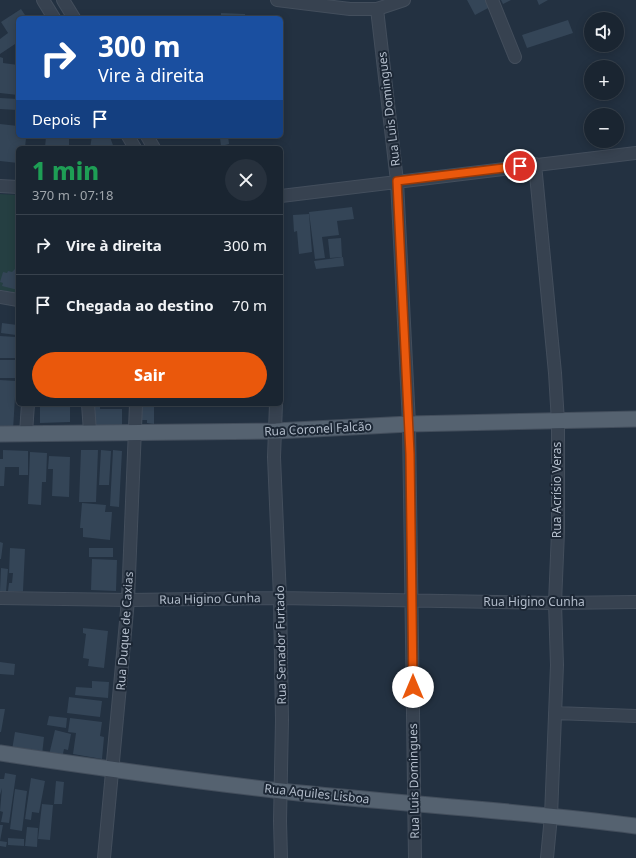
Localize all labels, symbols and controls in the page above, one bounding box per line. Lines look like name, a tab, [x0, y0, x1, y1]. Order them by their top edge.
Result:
map controls	[584, 12, 624, 148]
button: sound	[584, 12, 624, 52]
text: 300 m	[98, 27, 181, 65]
icon: right	[32, 32, 84, 84]
street label: Rua Luis Domingues	[373, 50, 404, 167]
button: +	[584, 60, 624, 100]
text: Vire à direita	[98, 63, 204, 87]
icon: arrive	[89, 108, 111, 130]
button: −	[584, 108, 624, 148]
text: Depois	[32, 109, 81, 129]
pin	[503, 149, 537, 183]
text: 1 min	[32, 154, 99, 187]
icon: arrive	[509, 155, 531, 177]
button: close	[225, 159, 267, 201]
text: 370 m · 07:18	[32, 186, 113, 204]
icon: right	[32, 234, 54, 256]
text: Vire à direita	[66, 235, 162, 255]
text: 300 m	[223, 235, 267, 255]
icon: arrive	[32, 294, 54, 316]
text: Chegada ao destino	[66, 295, 214, 315]
text: 70 m	[232, 295, 267, 315]
button: Sair	[32, 352, 267, 398]
street label: Rua Coronel Falcão	[264, 417, 372, 440]
street label: Rua Acrísio Veras	[548, 442, 565, 538]
street label: Rua Duque de Caxias	[112, 571, 137, 691]
street label: Rua Senador Furtado	[271, 585, 290, 705]
street label: Rua Higino Cunha	[159, 589, 261, 608]
street label: Rua Higino Cunha	[483, 593, 585, 610]
position arrow	[392, 666, 434, 708]
street label: Rua Luis Domingues	[404, 723, 423, 839]
street label: Rua Aquiles Lisboa	[264, 780, 370, 807]

